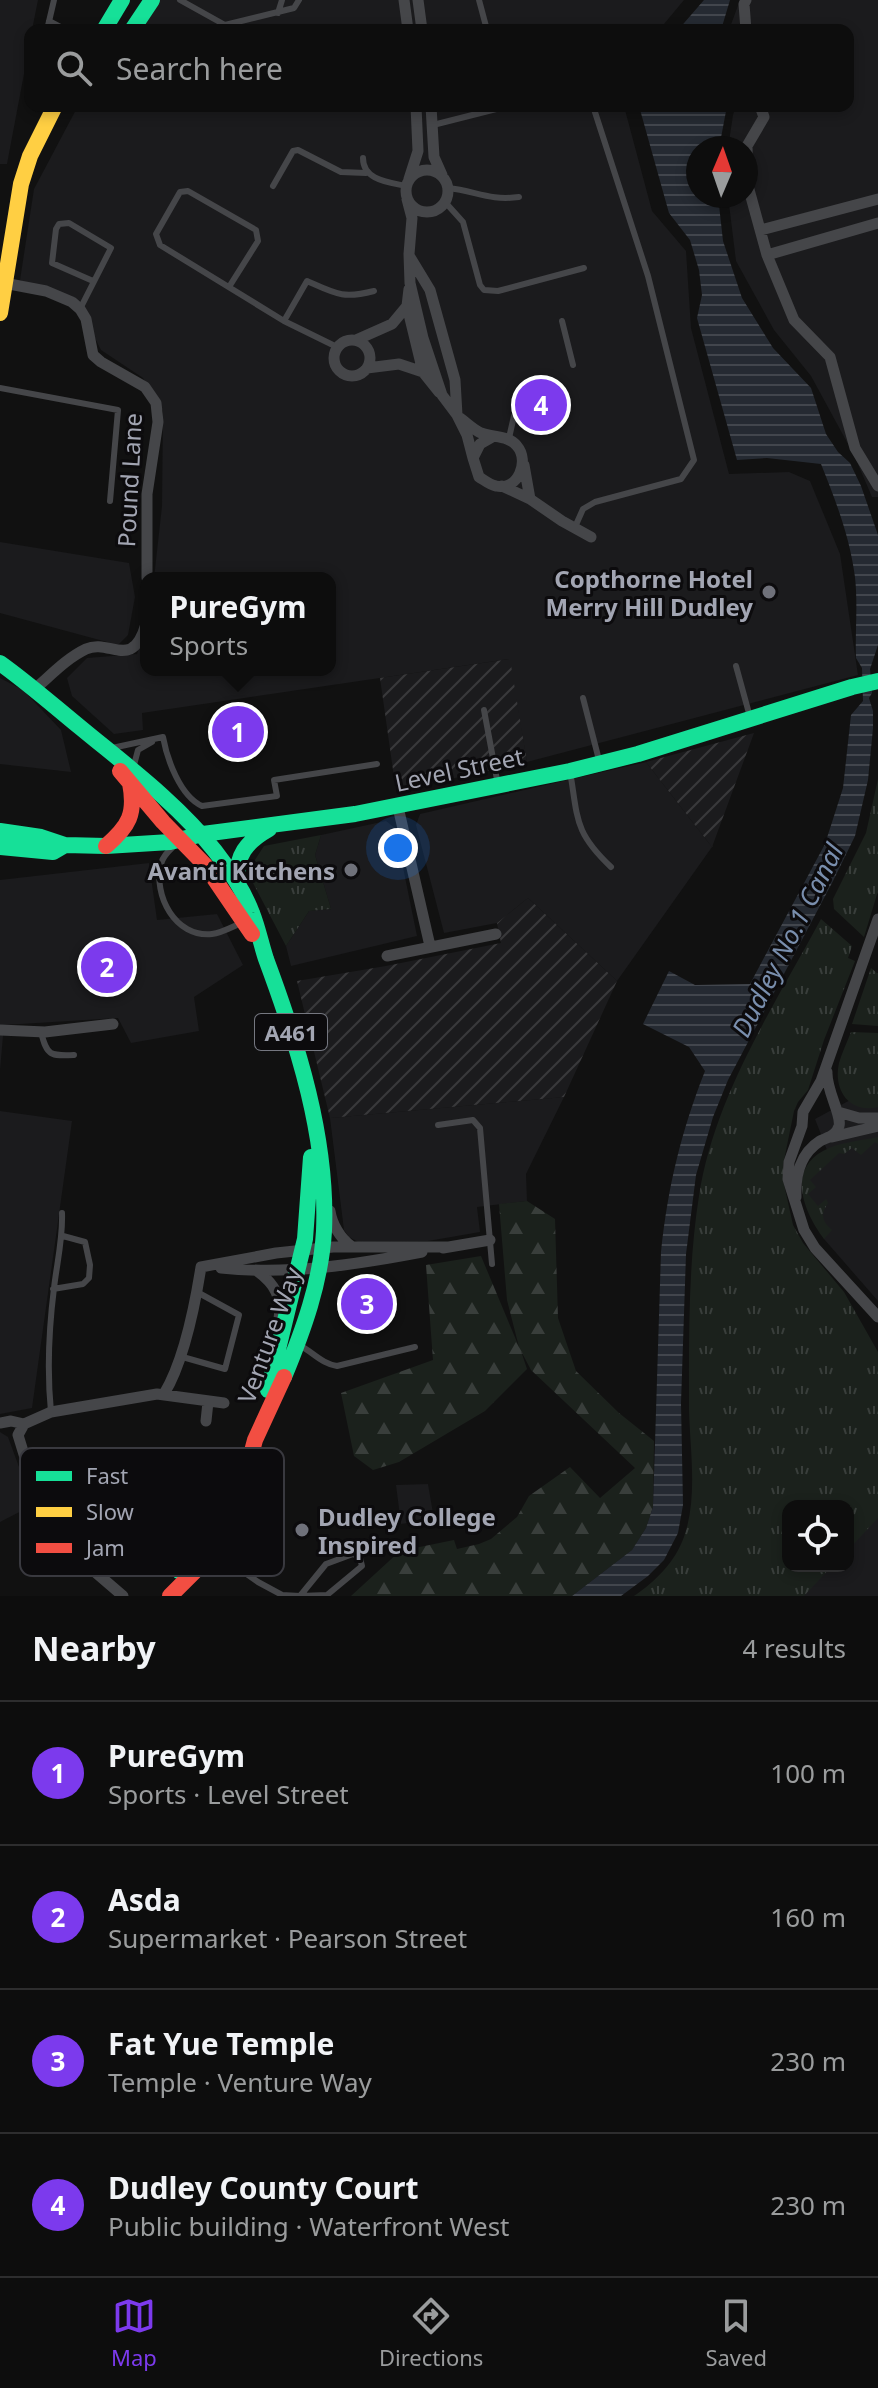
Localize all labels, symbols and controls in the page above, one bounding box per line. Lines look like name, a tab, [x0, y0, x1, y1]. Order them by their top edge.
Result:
search box	[24, 24, 854, 112]
icon: search	[52, 46, 96, 90]
text: Search here	[116, 48, 283, 89]
north arrow	[686, 136, 758, 208]
pin: 4	[515, 375, 567, 435]
street label: Pound Lane	[109, 412, 149, 548]
place label: Copthorne Hotel Merry Hill Dudley	[546, 562, 753, 623]
popup	[140, 572, 336, 676]
marker: Copthorne Hotel Merry Hill Dudley	[760, 583, 778, 601]
text: PureGym	[170, 586, 306, 627]
text: Sports	[170, 627, 248, 663]
pin: 1	[212, 702, 264, 762]
street label: Level Street	[392, 739, 527, 799]
your location	[378, 828, 418, 868]
water label: Dudley No.1 Canal	[723, 836, 852, 1043]
place label: Avanti Kitchens	[147, 854, 335, 887]
marker: Avanti Kitchens	[342, 861, 360, 879]
pin: 2	[81, 937, 133, 997]
road number: A461	[255, 1014, 327, 1050]
street label: Venture Way	[229, 1262, 309, 1408]
pin: 3	[341, 1274, 393, 1334]
legend	[20, 1448, 284, 1576]
text: Fast	[86, 1460, 128, 1490]
text: Slow	[86, 1496, 135, 1526]
place label: Dudley College Inspired	[318, 1500, 496, 1561]
map controls	[782, 1500, 854, 1572]
button: locate	[782, 1500, 854, 1572]
marker: Dudley College Inspired	[293, 1521, 311, 1539]
text: Jam	[84, 1532, 125, 1562]
text: Nearby	[32, 1625, 156, 1671]
text: 4 results	[742, 1630, 846, 1666]
text: PureGym	[108, 1735, 245, 1776]
text: 1	[51, 1755, 65, 1791]
text: 100 m	[770, 1755, 846, 1791]
text: Sports · Level Street	[108, 1776, 349, 1812]
text: Asda	[108, 1879, 181, 1920]
text: 2	[51, 1899, 65, 1935]
text: 160 m	[770, 1899, 846, 1935]
text: Supermarket · Pearson Street	[108, 1920, 467, 1956]
text: Fat Yue Temple	[108, 2023, 335, 2064]
text: 3	[51, 2043, 65, 2079]
text: 230 m	[770, 2043, 846, 2079]
text: Temple · Venture Way	[108, 2064, 372, 2100]
text: Dudley County Court	[108, 2167, 419, 2208]
text: 4	[51, 2187, 65, 2223]
text: 230 m	[770, 2187, 846, 2223]
text: Public building · Waterfront West	[108, 2208, 509, 2244]
tab: Map	[111, 2294, 157, 2372]
tab: Directions	[379, 2294, 483, 2372]
tab: Saved	[705, 2294, 767, 2372]

